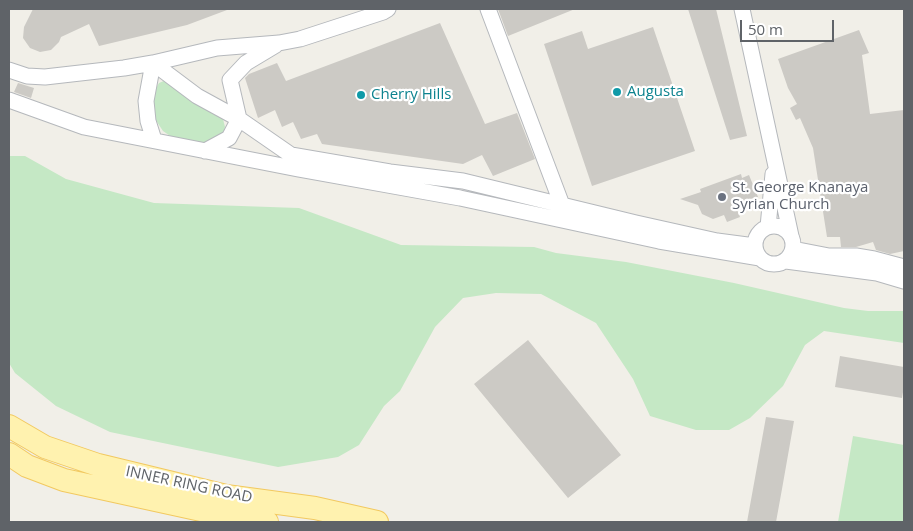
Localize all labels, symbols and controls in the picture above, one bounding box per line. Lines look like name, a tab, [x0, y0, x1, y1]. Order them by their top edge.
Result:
scale bar	[743, 10, 837, 42]
text: 50 m	[748, 19, 783, 39]
place label: Augusta	[627, 83, 684, 101]
place label: Cherry Hills	[371, 86, 451, 104]
marker: Augusta	[611, 86, 623, 98]
marker: Cherry Hills	[355, 89, 367, 101]
place label: St. George Knanaya Syrian Church	[732, 179, 868, 214]
marker: St. George Knanaya Syrian Church	[716, 191, 728, 203]
street label: INNER RING ROAD	[124, 463, 254, 507]

